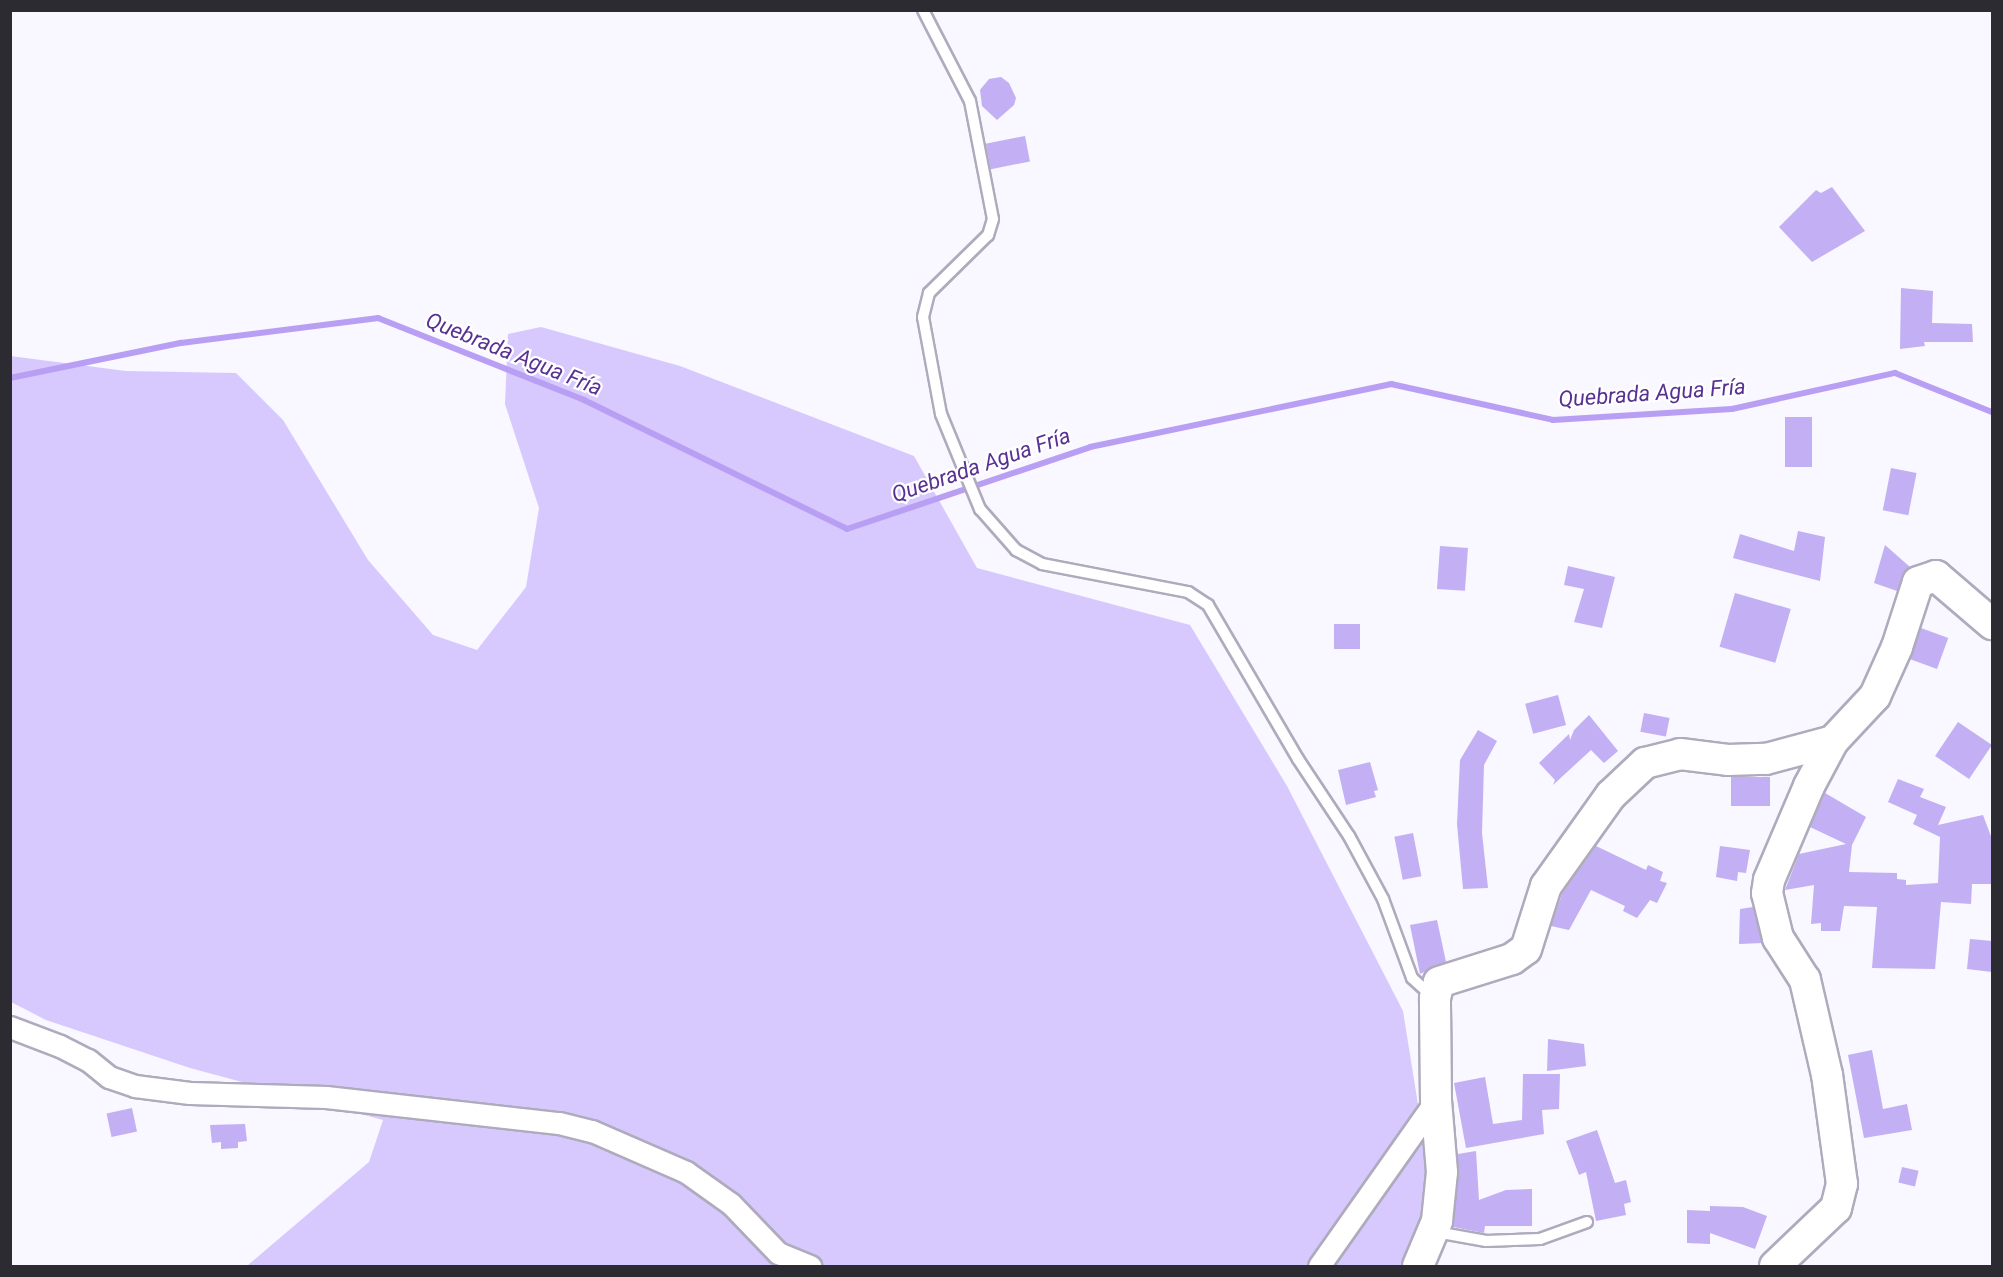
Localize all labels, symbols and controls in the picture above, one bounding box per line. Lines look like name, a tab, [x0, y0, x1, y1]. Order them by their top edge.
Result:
water label: Quebrada Agua Fría	[422, 307, 606, 401]
water label: Quebrada Agua Fría	[1558, 373, 1746, 413]
water label: Quebrada Agua Fría	[888, 422, 1074, 508]

